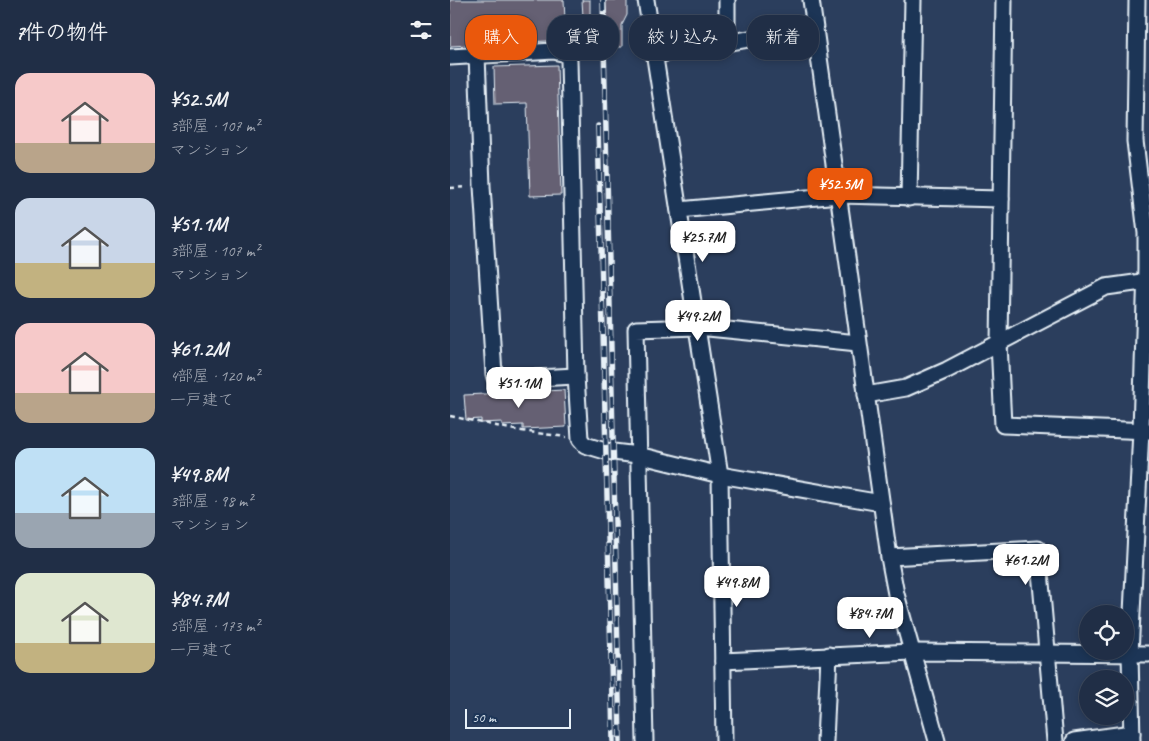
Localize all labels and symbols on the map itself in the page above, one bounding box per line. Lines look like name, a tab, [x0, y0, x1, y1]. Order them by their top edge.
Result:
pin: ¥52.5M	[799, 168, 881, 210]
pin: ¥25.7M	[662, 220, 744, 263]
pin: ¥49.2M	[657, 300, 739, 342]
pin: ¥51.1M	[478, 366, 560, 409]
pin: ¥61.2M	[985, 544, 1067, 586]
pin: ¥49.8M	[696, 566, 778, 608]
pin: ¥84.7M	[829, 596, 911, 639]
scale bar	[465, 706, 571, 729]

